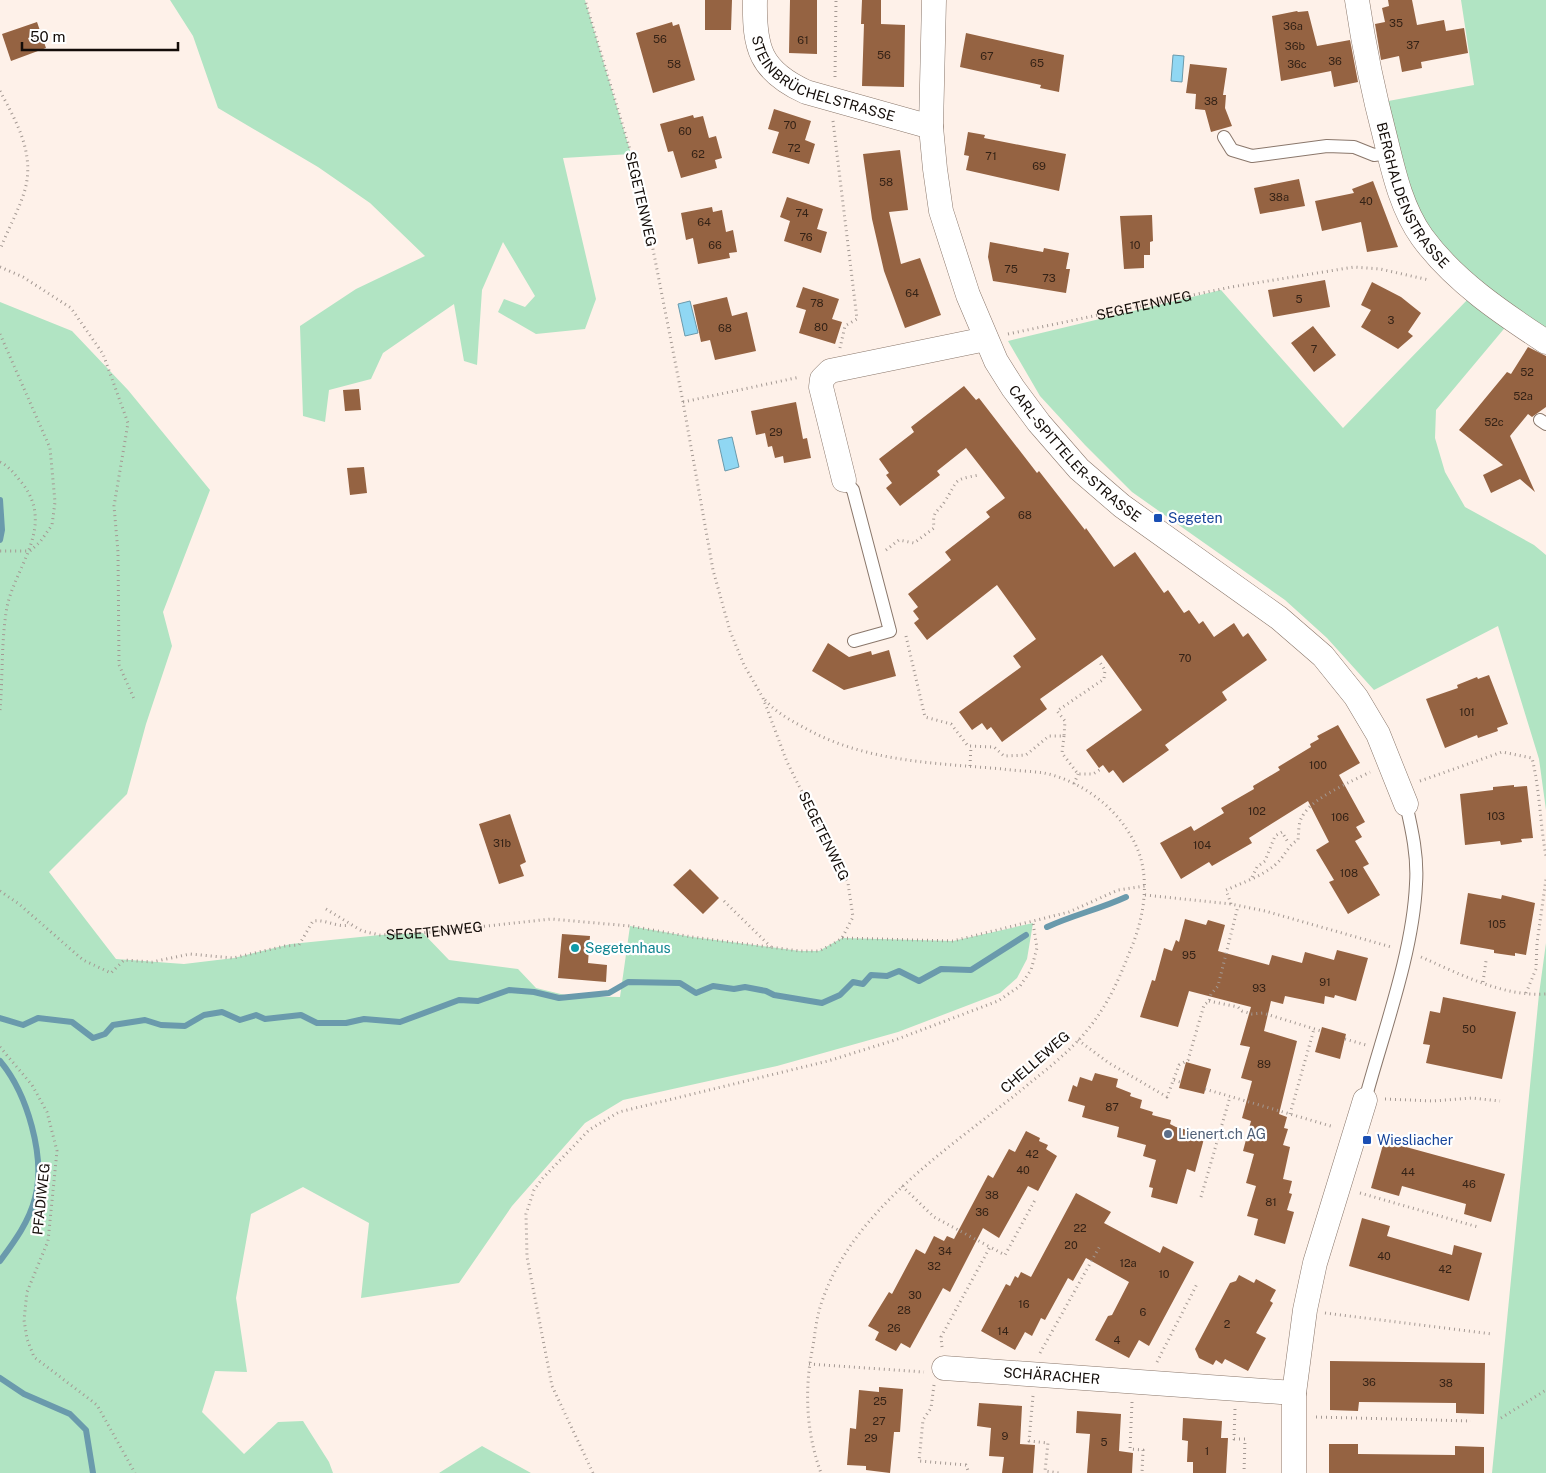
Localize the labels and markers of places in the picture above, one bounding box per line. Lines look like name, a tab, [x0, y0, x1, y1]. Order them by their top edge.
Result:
place label: Segeten	[1168, 510, 1223, 526]
marker: Segeten	[1152, 512, 1164, 524]
place label: Segetenhaus	[585, 940, 671, 956]
marker: Segetenhaus	[569, 942, 581, 954]
place label: Lienert.ch AG	[1178, 1126, 1266, 1142]
marker: Lienert.ch AG	[1162, 1128, 1174, 1140]
place label: Wiesliacher	[1377, 1132, 1453, 1148]
marker: Wiesliacher	[1361, 1134, 1373, 1146]

